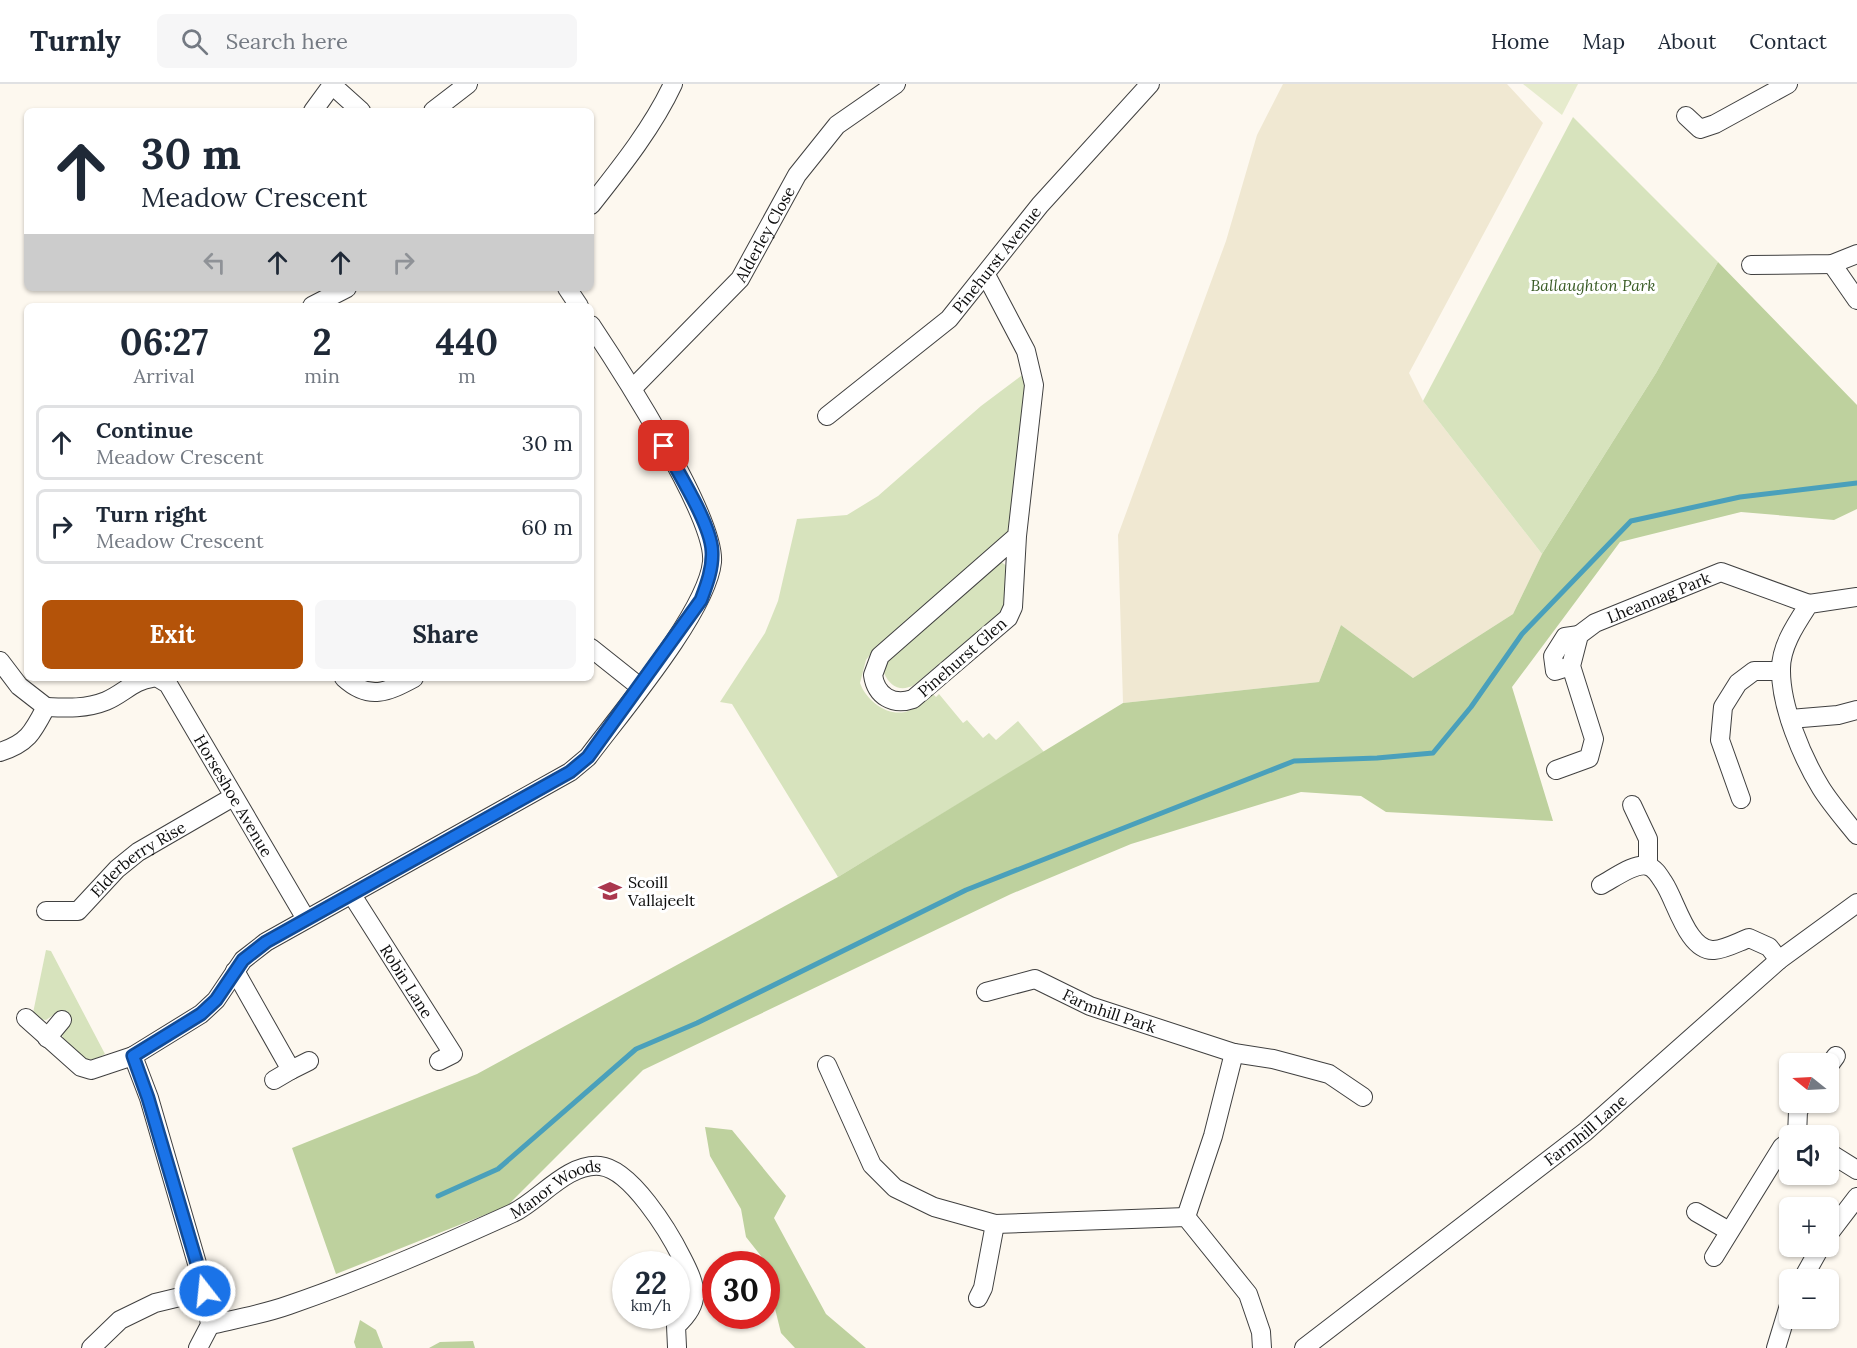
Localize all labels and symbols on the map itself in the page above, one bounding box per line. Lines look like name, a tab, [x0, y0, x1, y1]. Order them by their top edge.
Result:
street label: Alderley Close	[730, 182, 799, 286]
street label: Pinehurst Avenue	[948, 202, 1045, 317]
park label: Ballaughton Park	[1530, 275, 1656, 295]
pin	[638, 420, 689, 471]
street label: Lheannag Park	[1604, 567, 1714, 627]
street label: Pinehurst Glen	[913, 613, 1011, 701]
street label: Horseshoe Avenue	[190, 731, 277, 860]
street label: Elderberry Rise	[86, 817, 189, 901]
place label: Scoill Vallajeelt	[627, 872, 696, 910]
school or university icon: Scoill Vallajeelt	[597, 878, 623, 904]
street label: Robin Lane	[376, 941, 438, 1022]
street label: Farmhill Park	[1060, 984, 1159, 1037]
north arrow	[1779, 1053, 1839, 1113]
street label: Farmhill Lane	[1540, 1090, 1631, 1170]
street label: Manor Woods	[506, 1156, 602, 1223]
speed limit sign: 30	[702, 1251, 780, 1329]
position arrow	[173, 1259, 237, 1323]

